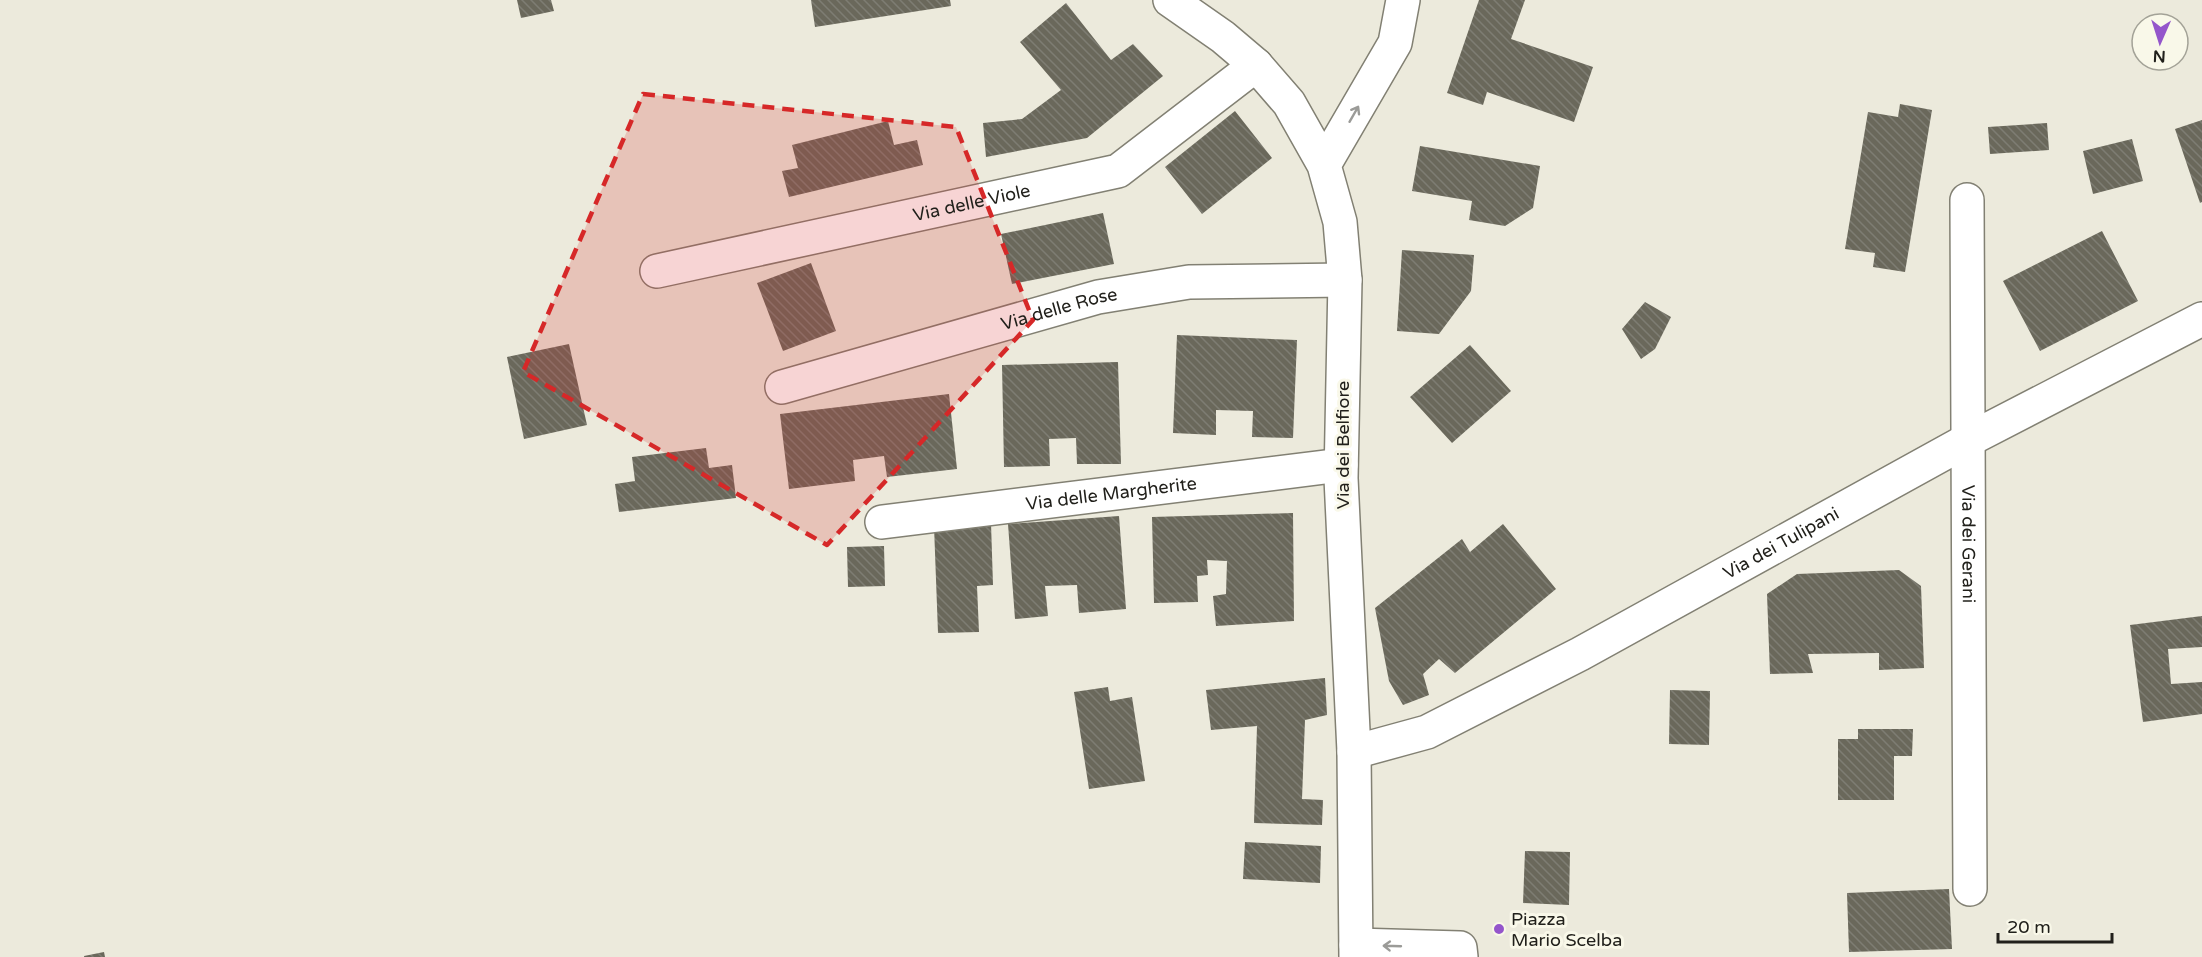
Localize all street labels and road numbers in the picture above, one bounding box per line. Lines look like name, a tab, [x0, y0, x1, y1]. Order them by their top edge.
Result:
street label: Via delle Viole	[911, 179, 1032, 226]
street label: Via delle Rose	[998, 283, 1119, 335]
street label: Via dei Belfiore	[1332, 381, 1354, 509]
street label: Via delle Margherite	[1025, 472, 1198, 515]
street label: Via dei Gerani	[1957, 485, 1980, 603]
street label: Via dei Tulipani	[1719, 502, 1843, 584]

